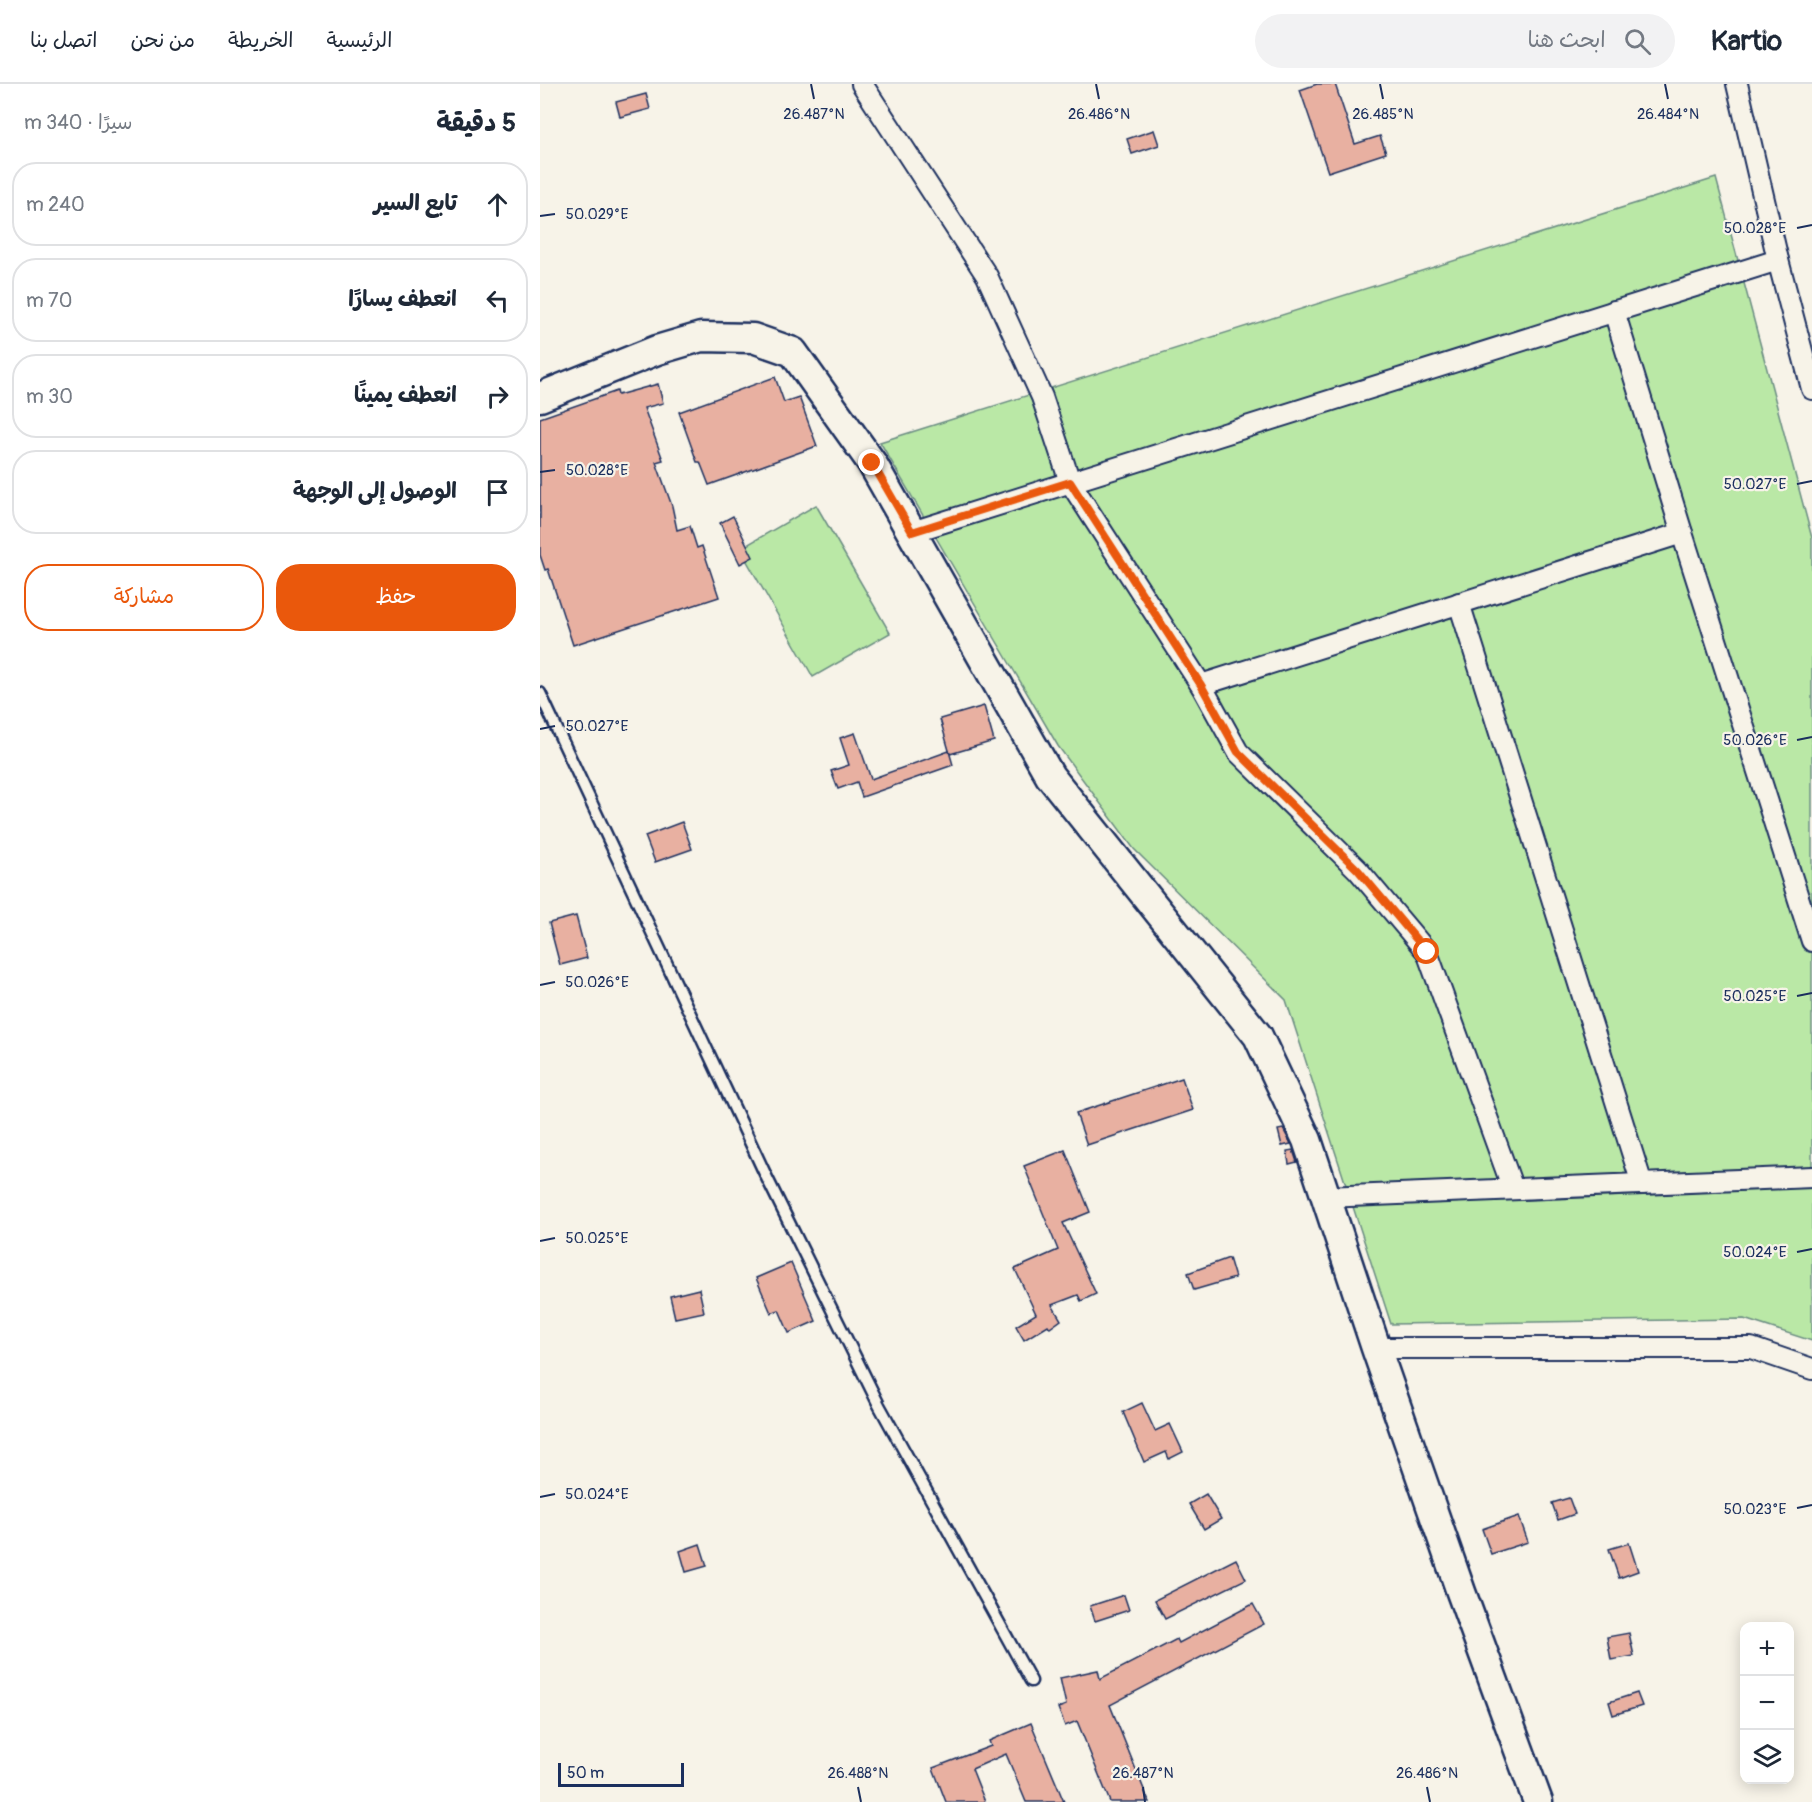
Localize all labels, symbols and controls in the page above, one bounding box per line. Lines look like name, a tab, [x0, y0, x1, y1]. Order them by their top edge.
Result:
search box	[1255, 14, 1675, 68]
text: Kartio	[1711, 24, 1782, 59]
icon: search	[1621, 25, 1654, 58]
text: ابحث هنا	[1527, 26, 1606, 54]
text: اتصل بنا	[30, 27, 97, 54]
text: من نحن	[130, 27, 195, 54]
text: الخريطة	[228, 27, 293, 54]
text: الرئيسية	[326, 27, 392, 54]
text: 26.487°N	[783, 105, 845, 124]
text: 26.486°N	[1068, 105, 1130, 124]
text: 26.485°N	[1352, 105, 1414, 124]
text: 26.484°N	[1637, 105, 1699, 124]
text: 5 دقيقة	[436, 107, 516, 139]
text: سيرًا · 340 m	[24, 110, 132, 135]
icon: ahead	[481, 188, 514, 221]
text: تابع السير	[374, 189, 457, 217]
text: 240 m	[26, 192, 85, 217]
text: 50.029°E	[566, 205, 628, 224]
text: 50.028°E	[1724, 219, 1786, 238]
icon: left	[481, 284, 514, 317]
text: انعطف يسارًا	[348, 285, 457, 313]
text: 70 m	[26, 288, 72, 313]
icon: right	[481, 380, 514, 413]
text: انعطف يمينًا	[354, 381, 457, 409]
text: 30 m	[26, 384, 73, 409]
route end	[858, 449, 884, 475]
text: 50.028°E	[566, 461, 628, 480]
text: 50.027°E	[1724, 475, 1786, 494]
icon: arrive	[481, 476, 514, 509]
text: الوصول إلى الوجهة	[293, 477, 457, 505]
button: مشاركة	[24, 564, 264, 631]
button: حفظ	[276, 564, 516, 631]
text: 50.027°E	[566, 717, 628, 736]
text: 50.026°E	[1723, 731, 1787, 750]
route start	[1413, 938, 1439, 964]
text: 50.026°E	[565, 973, 629, 992]
text: 50.025°E	[1724, 987, 1787, 1006]
text: 50.025°E	[566, 1229, 629, 1248]
text: 50.024°E	[1723, 1243, 1787, 1262]
text: 50.024°E	[565, 1485, 629, 1504]
text: 50.023°E	[1724, 1500, 1786, 1519]
map controls	[1740, 1622, 1794, 1784]
button: +	[1740, 1622, 1794, 1676]
button: −	[1740, 1676, 1794, 1730]
button: layers	[1740, 1730, 1794, 1784]
scale bar	[558, 1760, 684, 1788]
text: 50 m	[567, 1763, 604, 1783]
text: 26.488°N	[828, 1764, 888, 1783]
text: 26.487°N	[1112, 1764, 1174, 1783]
text: 26.486°N	[1396, 1764, 1458, 1783]

